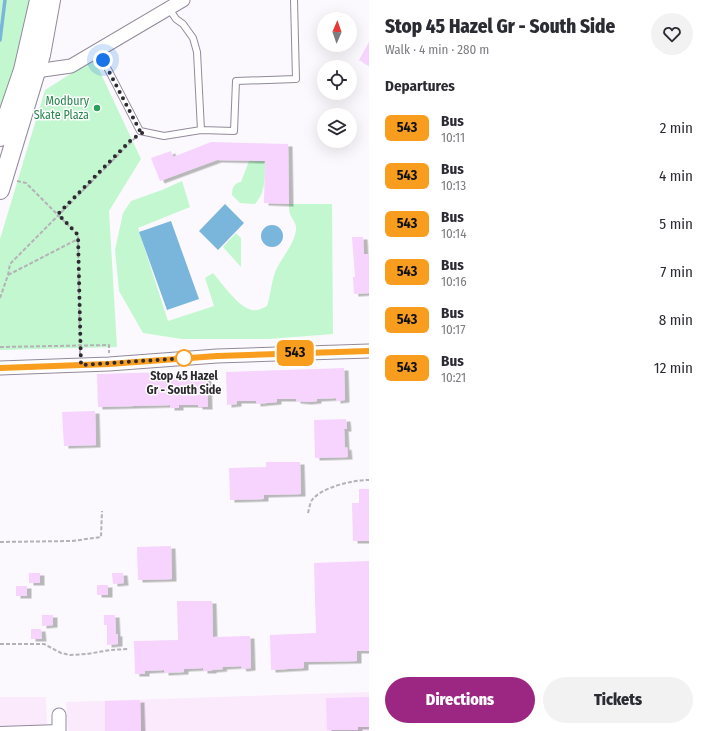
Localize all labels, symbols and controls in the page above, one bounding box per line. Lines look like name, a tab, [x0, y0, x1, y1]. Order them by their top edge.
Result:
north arrow	[317, 12, 357, 52]
map controls	[317, 12, 357, 148]
button: heart	[651, 13, 693, 55]
text: Stop 45 Hazel Gr - South Side	[385, 15, 615, 38]
text: Walk · 4 min · 280 m	[385, 42, 489, 57]
your location	[93, 50, 113, 70]
button: locate	[317, 60, 357, 100]
text: Departures	[385, 77, 455, 95]
place label: Modbury Skate Plaza	[34, 94, 90, 122]
marker: Modbury Skate Plaza	[92, 103, 102, 113]
button: layers	[317, 108, 357, 148]
text: Bus	[441, 112, 464, 130]
text: 543	[397, 119, 417, 136]
text: 2 min	[660, 119, 693, 137]
text: 10:11	[441, 130, 465, 145]
text: Bus	[441, 160, 464, 178]
text: 543	[397, 167, 417, 184]
text: 4 min	[659, 167, 693, 185]
text: 10:13	[441, 178, 466, 193]
text: Bus	[441, 208, 464, 226]
text: 543	[397, 215, 417, 232]
text: 5 min	[659, 215, 693, 233]
text: 10:14	[441, 226, 466, 241]
text: Bus	[441, 256, 464, 274]
text: 543	[397, 263, 417, 280]
text: 7 min	[660, 263, 693, 281]
text: 10:16	[441, 274, 467, 289]
text: Bus	[441, 304, 464, 322]
text: 543	[397, 311, 417, 328]
text: 8 min	[659, 311, 693, 329]
text: 10:17	[441, 322, 465, 337]
line badge: 543	[272, 340, 318, 366]
text: 543	[285, 344, 305, 361]
marker: Stop 45 Hazel Gr - South Side	[175, 349, 193, 367]
text: Bus	[441, 352, 464, 370]
text: 543	[397, 359, 417, 376]
text: 12 min	[654, 359, 693, 377]
place label: Stop 45 Hazel Gr - South Side	[147, 369, 221, 397]
text: 10:21	[441, 370, 466, 385]
button: Directions	[385, 677, 535, 723]
button: Tickets	[543, 677, 693, 723]

